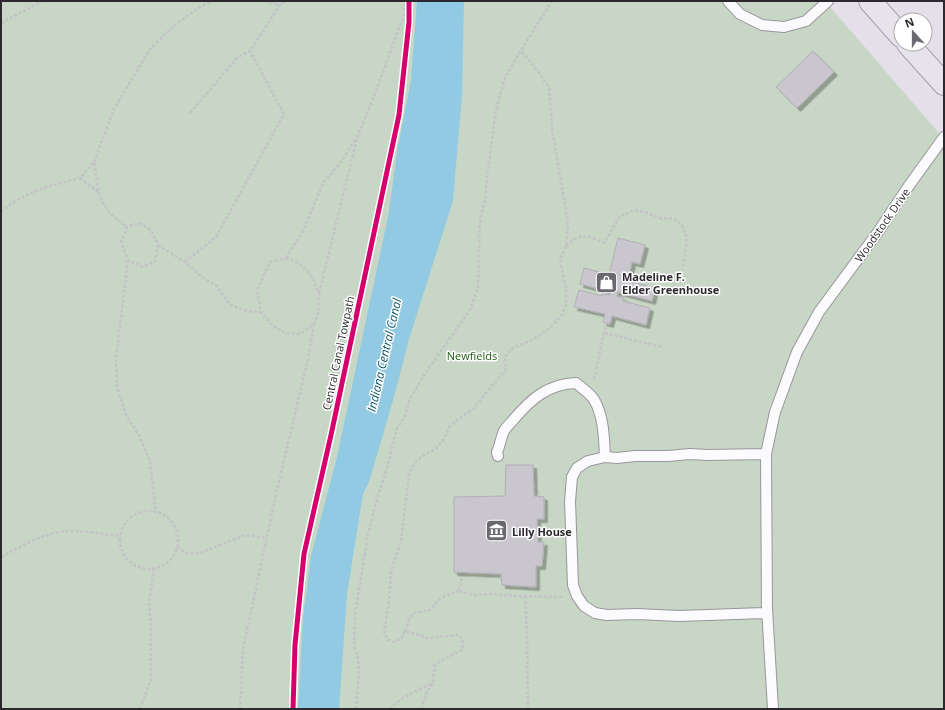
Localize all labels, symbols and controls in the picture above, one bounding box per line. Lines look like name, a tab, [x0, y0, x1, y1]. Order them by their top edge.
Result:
north arrow	[893, 12, 933, 52]
text: N	[902, 14, 916, 31]
street label: Woodstock Drive	[851, 185, 913, 265]
shop icon: Madeline F. Elder Greenhouse	[594, 269, 620, 295]
place label: Madeline F. Elder Greenhouse	[622, 269, 720, 297]
street label: Central Canal Towpath	[319, 295, 357, 411]
water label: Indiana Central Canal	[363, 296, 406, 413]
park label: Newfields	[447, 348, 497, 363]
museum icon: Lilly House	[483, 518, 509, 544]
place label: Lilly House	[512, 524, 572, 539]

